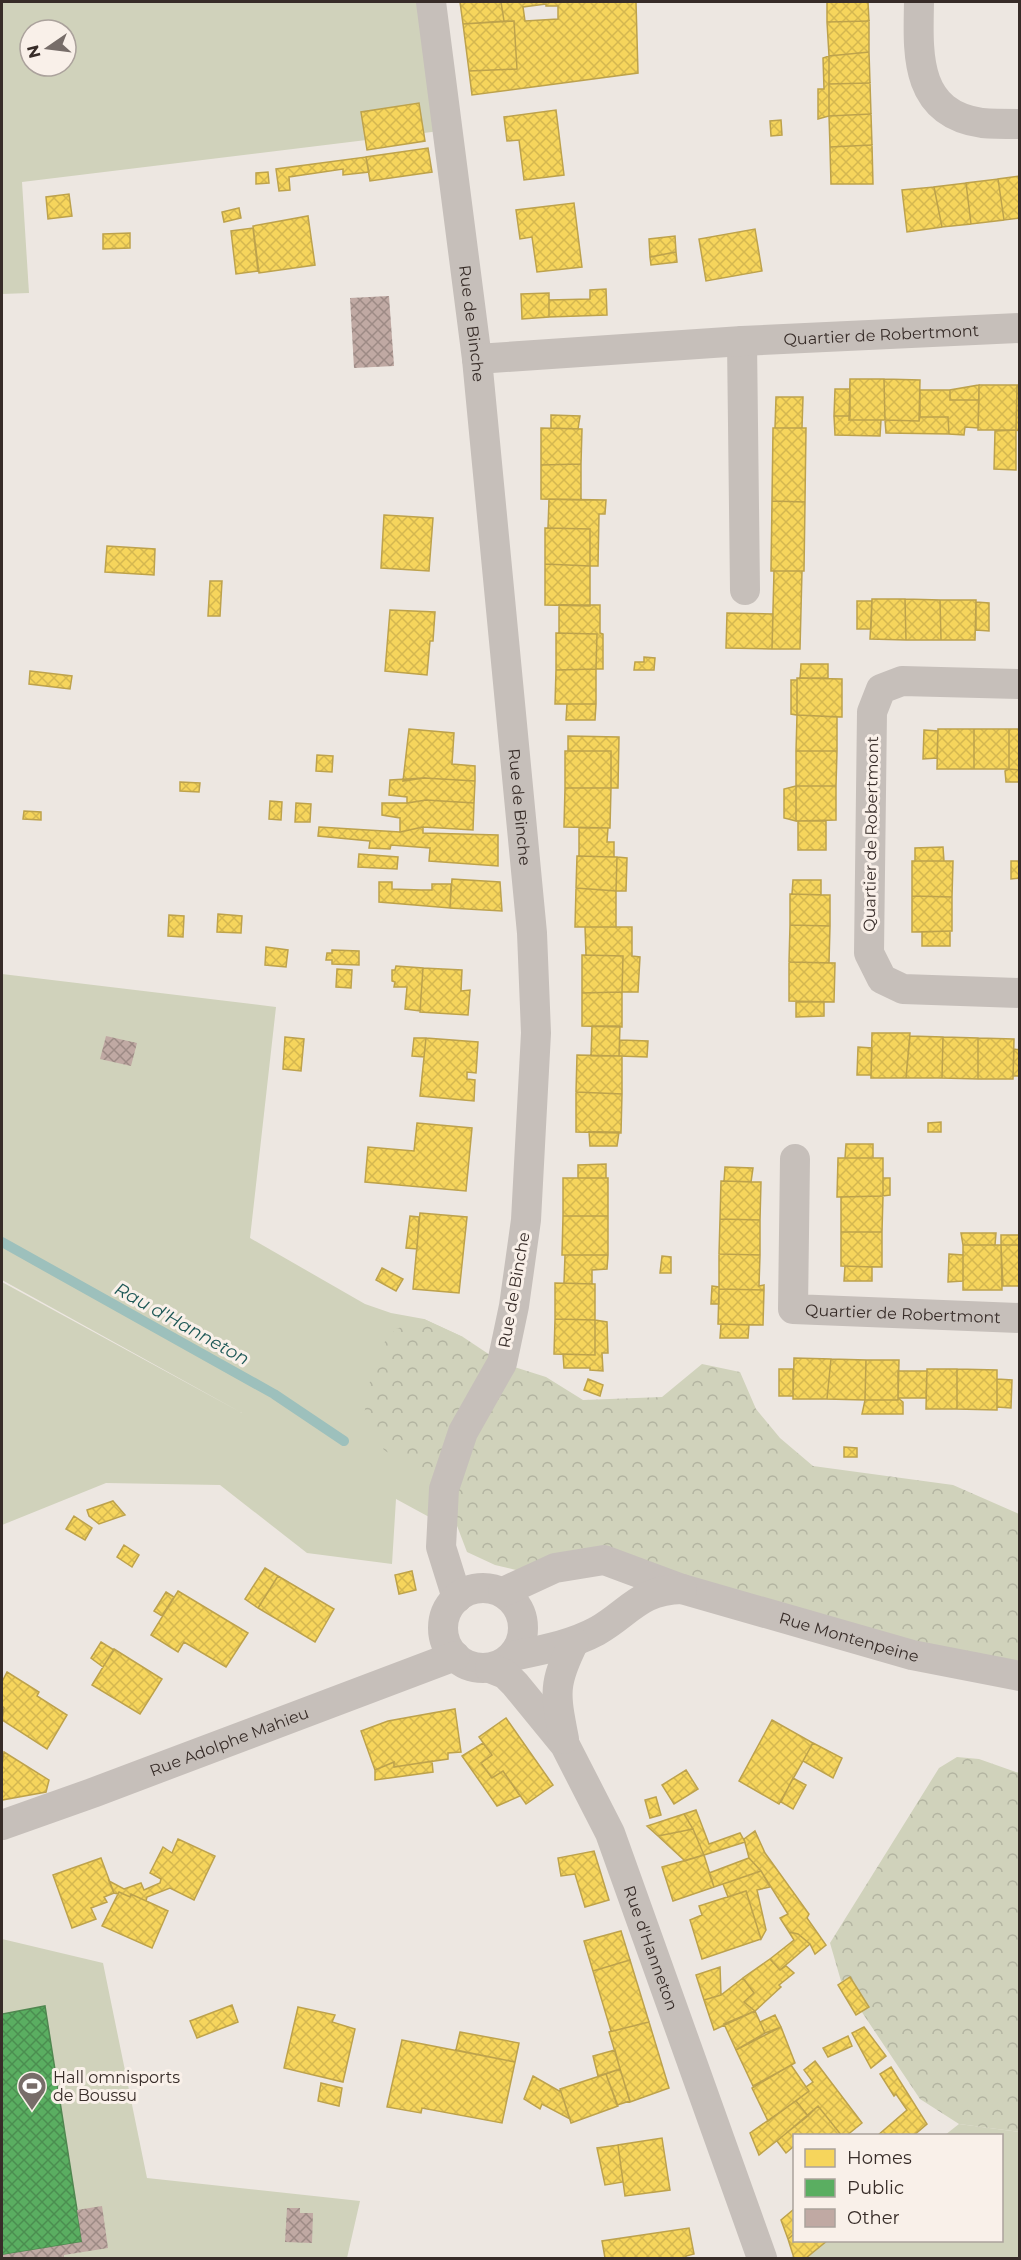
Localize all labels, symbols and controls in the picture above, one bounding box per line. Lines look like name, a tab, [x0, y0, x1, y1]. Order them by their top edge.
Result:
north arrow	[18, 18, 78, 78]
text: N	[23, 43, 45, 60]
street label: Rue de Binche	[455, 264, 489, 383]
street label: Quartier de Robertmont	[783, 320, 980, 349]
street label: Quartier de Robertmont	[860, 736, 882, 932]
street label: Rue de Binche	[505, 748, 535, 866]
street label: Rue de Binche	[494, 1231, 534, 1349]
water label: Rau d'Hanneton	[111, 1278, 253, 1370]
street label: Quartier de Robertmont	[805, 1300, 1002, 1327]
street label: Rue Montenpeine	[777, 1608, 920, 1666]
street label: Rue Adolphe Mahieu	[147, 1703, 311, 1780]
street label: Rue d'Hanneton	[620, 1883, 682, 2013]
place label: Hall omnisports de Boussu	[53, 2068, 180, 2105]
sports icon: Hall omnisports de Boussu	[16, 2070, 48, 2112]
legend	[793, 2134, 1003, 2242]
text: Homes	[847, 2147, 912, 2169]
text: Public	[847, 2177, 904, 2199]
text: Other	[847, 2207, 900, 2229]

